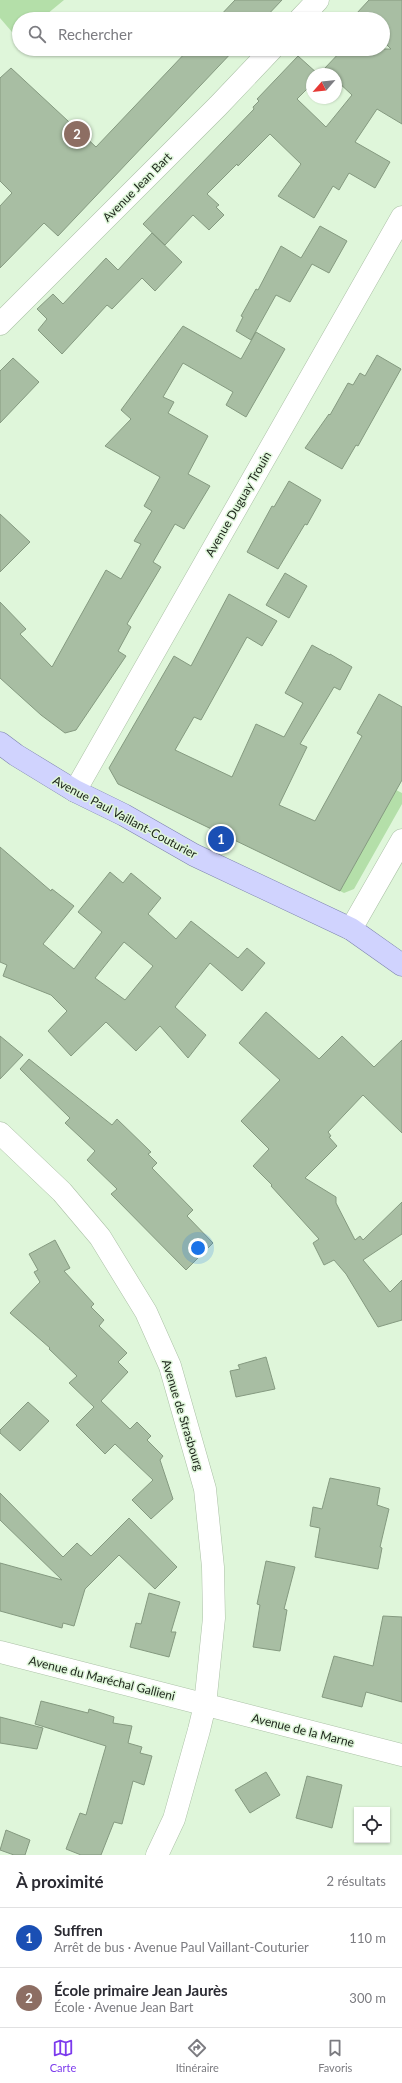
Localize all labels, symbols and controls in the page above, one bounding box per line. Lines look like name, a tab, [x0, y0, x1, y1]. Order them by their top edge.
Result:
search box	[12, 12, 390, 56]
icon: search	[26, 23, 48, 45]
text: Rechercher	[58, 25, 132, 43]
north arrow	[306, 68, 342, 104]
pin: 2	[64, 119, 90, 149]
street label: Avenue Jean Bart	[99, 149, 175, 225]
street label: Avenue Duguay Trouin	[202, 449, 274, 559]
street label: Avenue Paul Vaillant-Couturier	[50, 773, 200, 862]
pin: 1	[208, 824, 234, 854]
your location	[188, 1238, 208, 1258]
street label: Avenue de Strasbourg	[159, 1358, 207, 1472]
street label: Avenue du Maréchal Gallieni	[27, 1653, 177, 1703]
street label: Avenue de la Marne	[250, 1710, 356, 1750]
map controls	[354, 1807, 390, 1843]
button: locate	[354, 1807, 390, 1843]
text: À proximité	[16, 1871, 104, 1892]
text: 2 résultats	[327, 1873, 386, 1889]
text: Suffren	[54, 1921, 103, 1939]
text: 1	[25, 1930, 33, 1946]
text: 110 m	[349, 1930, 386, 1946]
text: Arrêt de bus · Avenue Paul Vaillant-Couturier	[54, 1939, 309, 1955]
text: École primaire Jean Jaurès	[54, 1981, 228, 1999]
text: 2	[25, 1990, 33, 2006]
text: 300 m	[349, 1990, 386, 2006]
text: École · Avenue Jean Bart	[54, 1999, 194, 2015]
tab: Carte	[50, 2037, 76, 2074]
tab: Itinéraire	[176, 2037, 219, 2074]
tab: Favoris	[318, 2037, 352, 2074]

